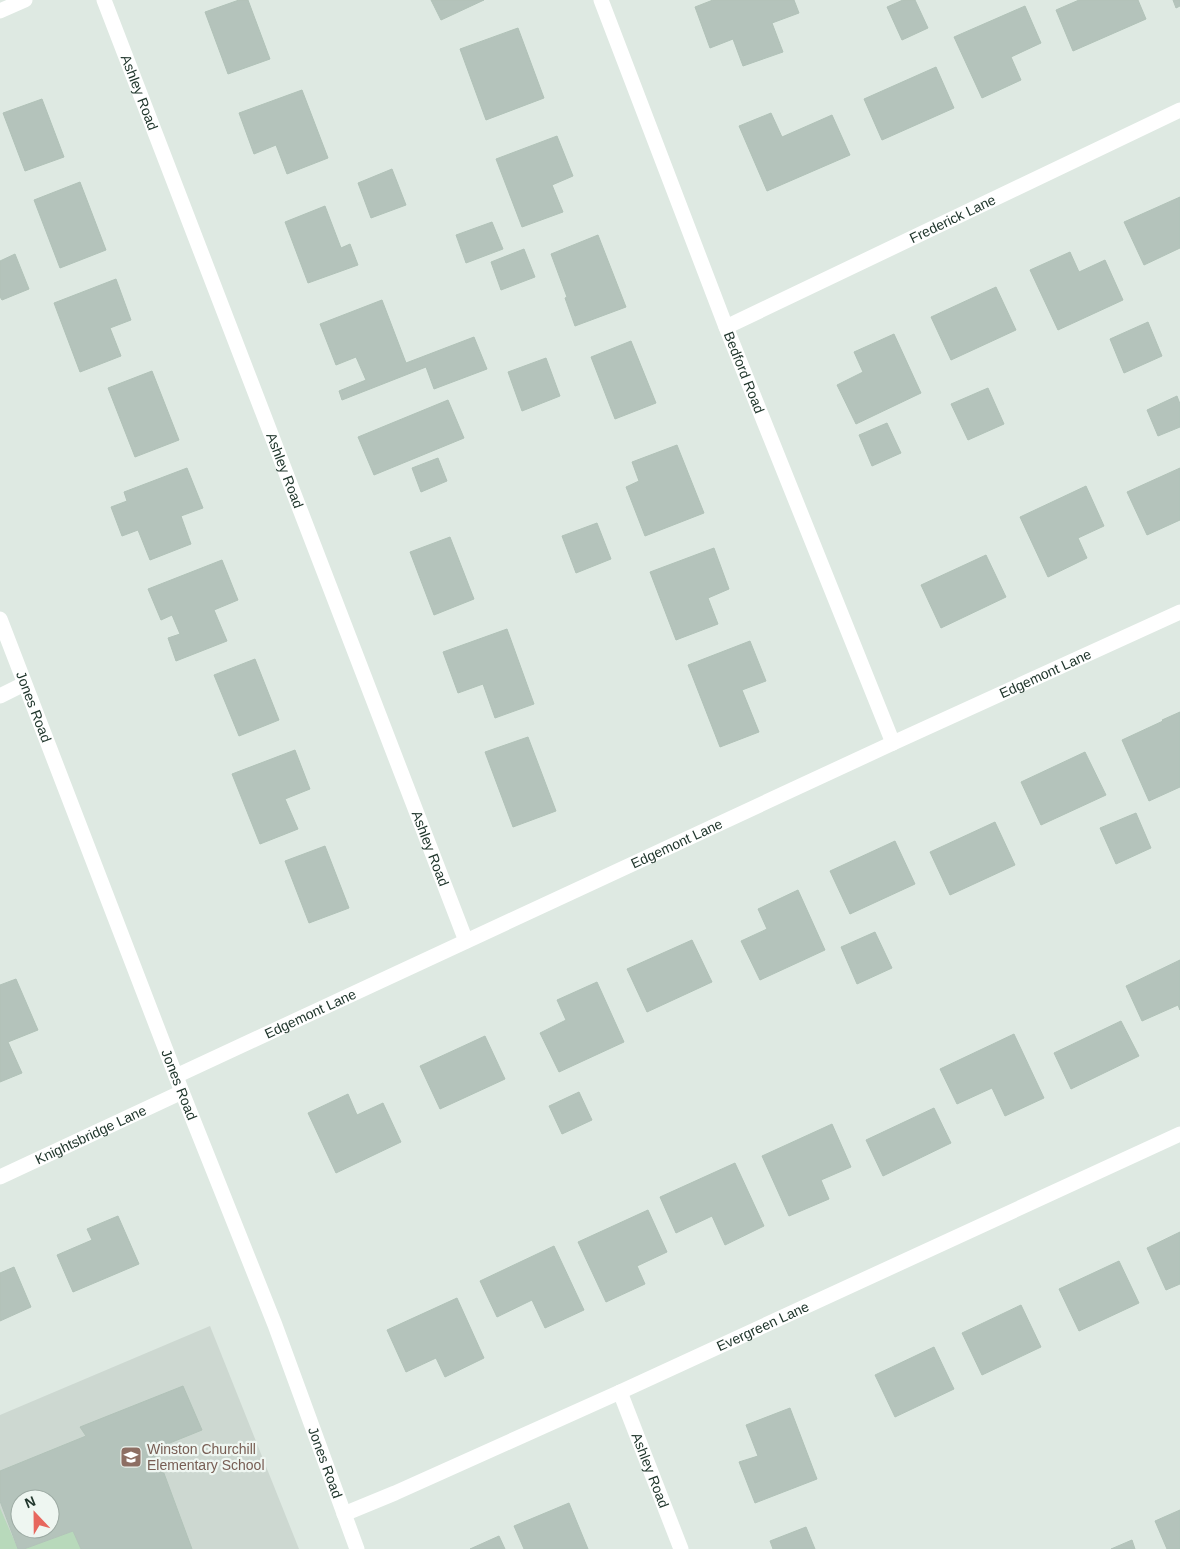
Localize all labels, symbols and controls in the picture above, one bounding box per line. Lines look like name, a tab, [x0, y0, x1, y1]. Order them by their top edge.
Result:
street label: Ashley Road	[118, 52, 161, 132]
street label: Frederick Lane	[907, 191, 998, 246]
street label: Bedford Road	[721, 329, 768, 416]
street label: Ashley Road	[263, 430, 307, 510]
street label: Edgemont Lane	[997, 646, 1094, 701]
street label: Jones Road	[13, 669, 55, 745]
street label: Ashley Road	[409, 808, 452, 888]
street label: Edgemont Lane	[628, 815, 725, 872]
street label: Edgemont Lane	[262, 985, 359, 1042]
street label: Jones Road	[158, 1047, 200, 1122]
street label: Knightsbridge Lane	[32, 1102, 149, 1167]
street label: Evergreen Lane	[714, 1298, 812, 1354]
street label: Jones Road	[305, 1425, 346, 1500]
street label: Ashley Road	[629, 1430, 672, 1510]
place label: Winston Churchill Elementary School	[147, 1441, 265, 1473]
school or university icon: Winston Churchill Elementary School	[119, 1445, 143, 1469]
north arrow	[10, 1489, 60, 1539]
text: N	[22, 1493, 38, 1511]

